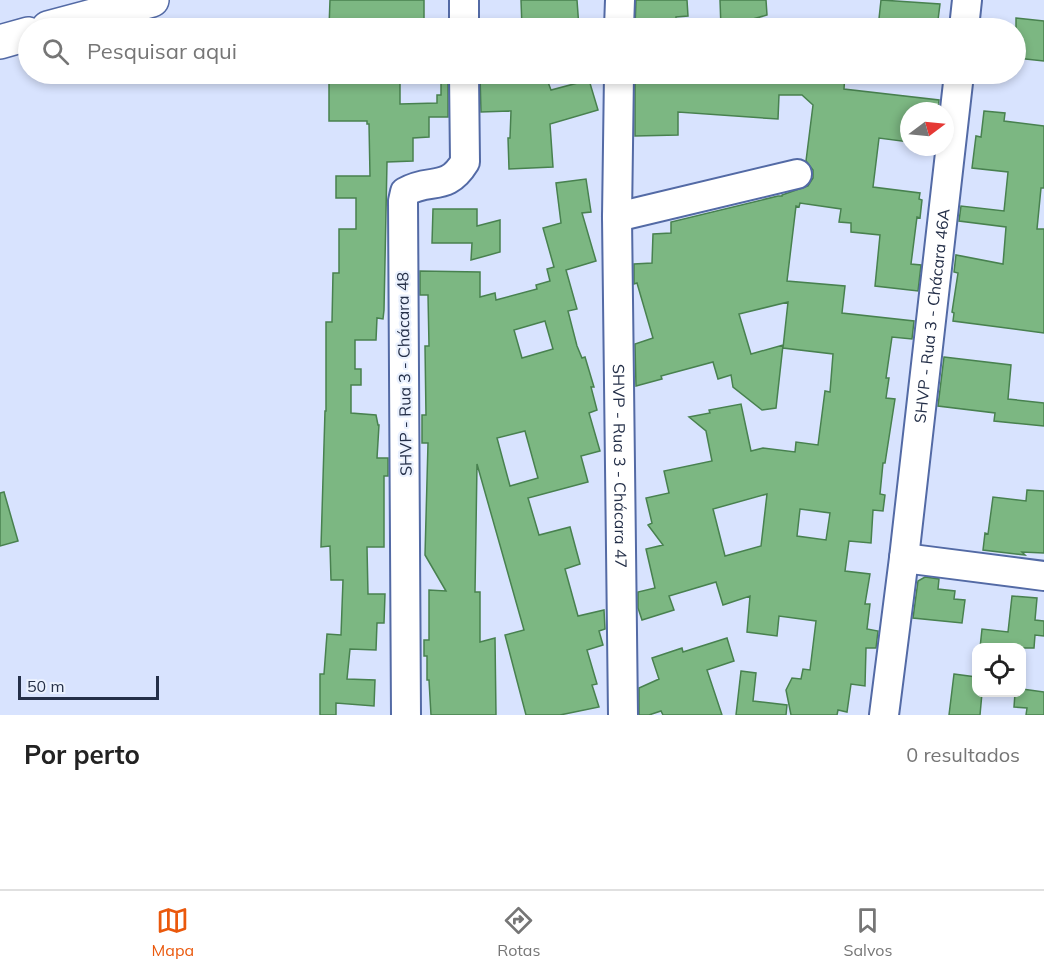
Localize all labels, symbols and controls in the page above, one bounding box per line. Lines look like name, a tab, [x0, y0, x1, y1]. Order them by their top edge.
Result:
search box	[18, 18, 1026, 84]
icon: search	[39, 35, 72, 68]
text: Pesquisar aqui	[87, 37, 237, 65]
north arrow	[900, 102, 954, 156]
street label: SHVP - Rua 3 - Chácara 46A	[909, 207, 954, 424]
street label: SHVP - Rua 3 - Chácara 48	[392, 272, 416, 476]
street label: SHVP - Rua 3 - Chácara 47	[609, 364, 631, 568]
map controls	[972, 643, 1026, 697]
button: locate	[972, 643, 1026, 697]
scale bar	[18, 673, 159, 700]
text: 50 m	[27, 676, 64, 696]
text: Por perto	[24, 738, 140, 771]
text: 0 resultados	[906, 742, 1020, 767]
tab: Mapa	[152, 904, 194, 960]
tab: Rotas	[497, 904, 540, 960]
tab: Salvos	[844, 904, 892, 960]

